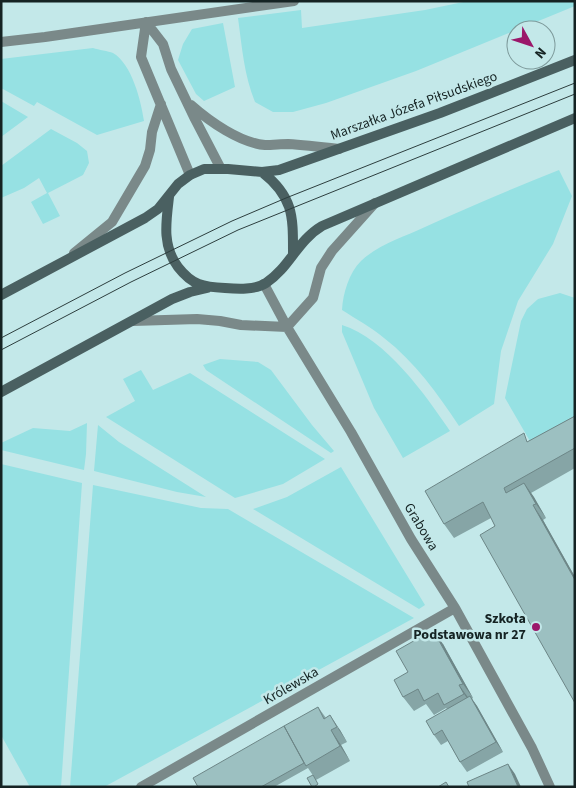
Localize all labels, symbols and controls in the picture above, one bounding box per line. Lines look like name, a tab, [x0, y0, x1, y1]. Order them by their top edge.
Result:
north arrow	[506, 20, 556, 70]
text: N	[530, 43, 551, 63]
street label: Marszałka Józefa Piłsudskiego	[328, 66, 500, 146]
street label: Grabowa	[399, 499, 443, 555]
place label: Szkoła Podstawowa nr 27	[413, 609, 526, 645]
marker: Szkoła Podstawowa nr 27	[530, 621, 542, 633]
street label: Królewska	[260, 662, 322, 710]

